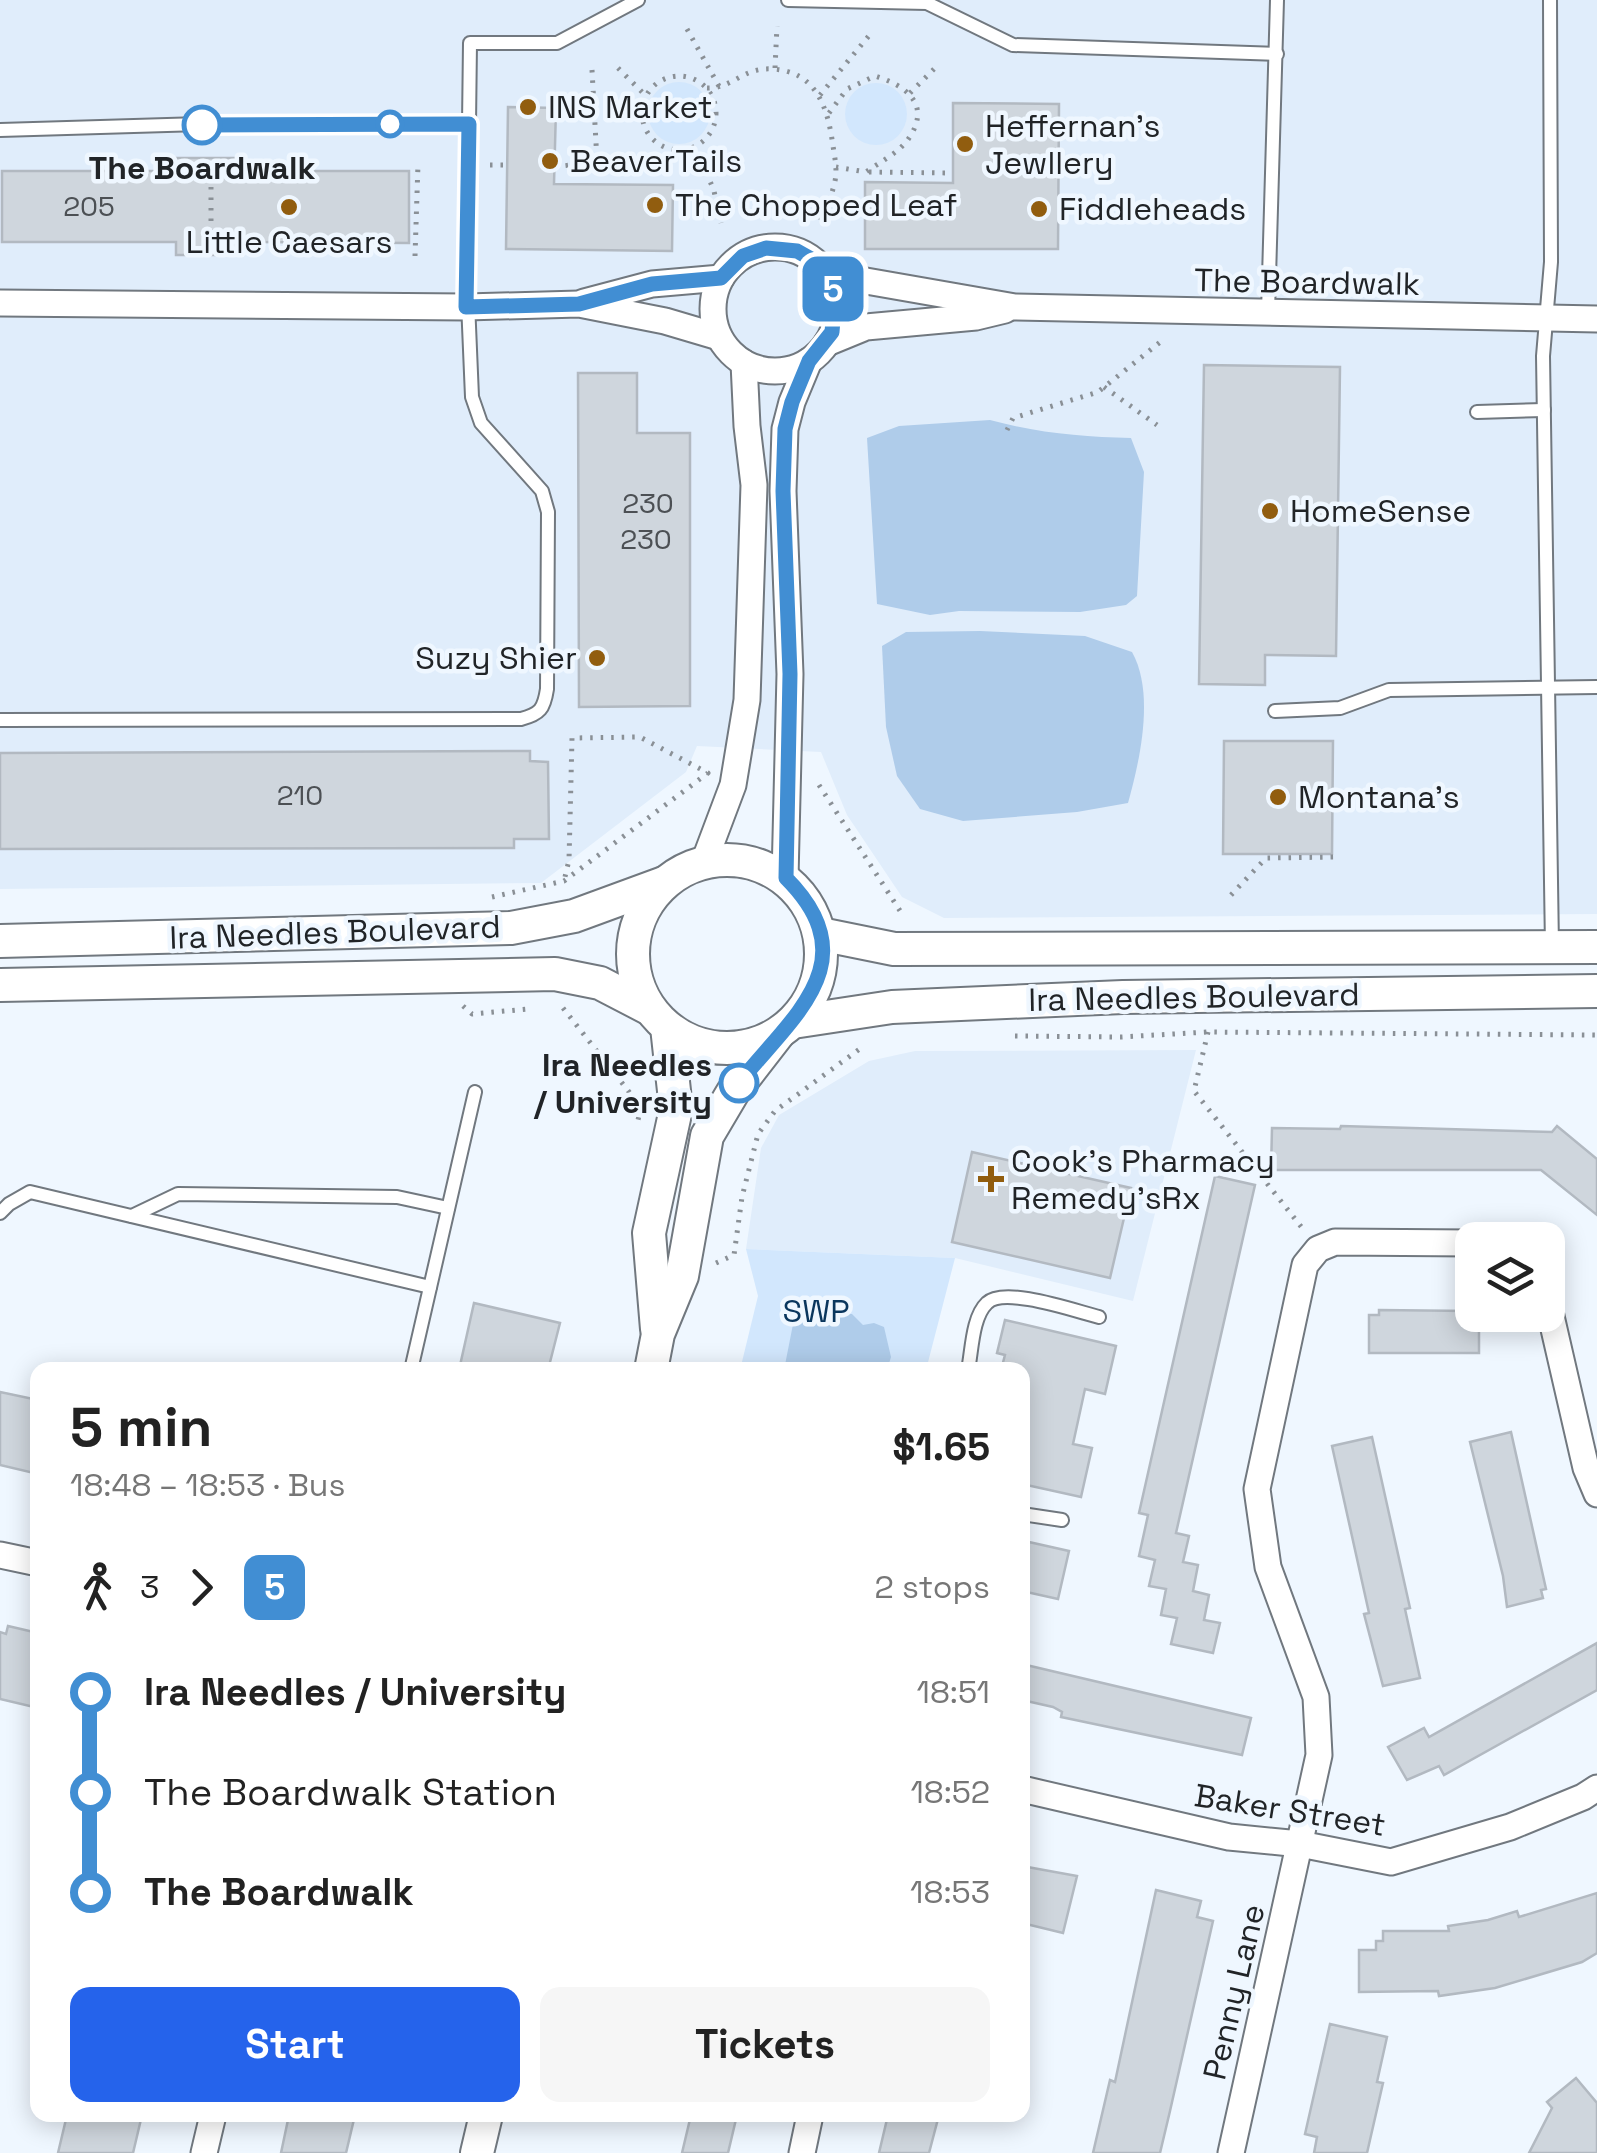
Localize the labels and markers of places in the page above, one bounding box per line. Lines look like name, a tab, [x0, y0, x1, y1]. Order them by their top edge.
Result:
place label: INS Market	[548, 87, 712, 127]
marker: INS Market	[517, 96, 539, 118]
marker: The Boardwalk	[183, 106, 221, 144]
place label: Heffernan's Jewllery	[985, 106, 1160, 183]
unlabelled marker	[377, 111, 403, 137]
marker: Heffernan's Jewllery	[954, 133, 976, 155]
place label: BeaverTails	[570, 141, 742, 181]
place label: The Boardwalk	[88, 148, 316, 188]
marker: BeaverTails	[539, 150, 561, 172]
place label: The Chopped Leaf	[675, 185, 957, 225]
place label: Fiddleheads	[1059, 189, 1246, 229]
marker: The Chopped Leaf	[644, 194, 666, 216]
marker: Little Caesars	[278, 196, 300, 218]
marker: Fiddleheads	[1028, 198, 1050, 220]
place label: Little Caesars	[186, 222, 392, 262]
place label: HomeSense	[1290, 491, 1471, 531]
marker: HomeSense	[1259, 500, 1281, 522]
place label: Suzy Shier	[415, 638, 577, 678]
marker: Suzy Shier	[586, 647, 608, 669]
place label: Montana's	[1298, 777, 1460, 817]
marker: Montana's	[1267, 786, 1289, 808]
place label: Ira Needles / University	[533, 1045, 712, 1122]
marker: Ira Needles / University	[720, 1064, 758, 1102]
place label: Cook's Pharmacy Remedy'sRx	[1011, 1141, 1275, 1218]
marker: Cook's Pharmacy Remedy'sRx	[980, 1168, 1002, 1190]

